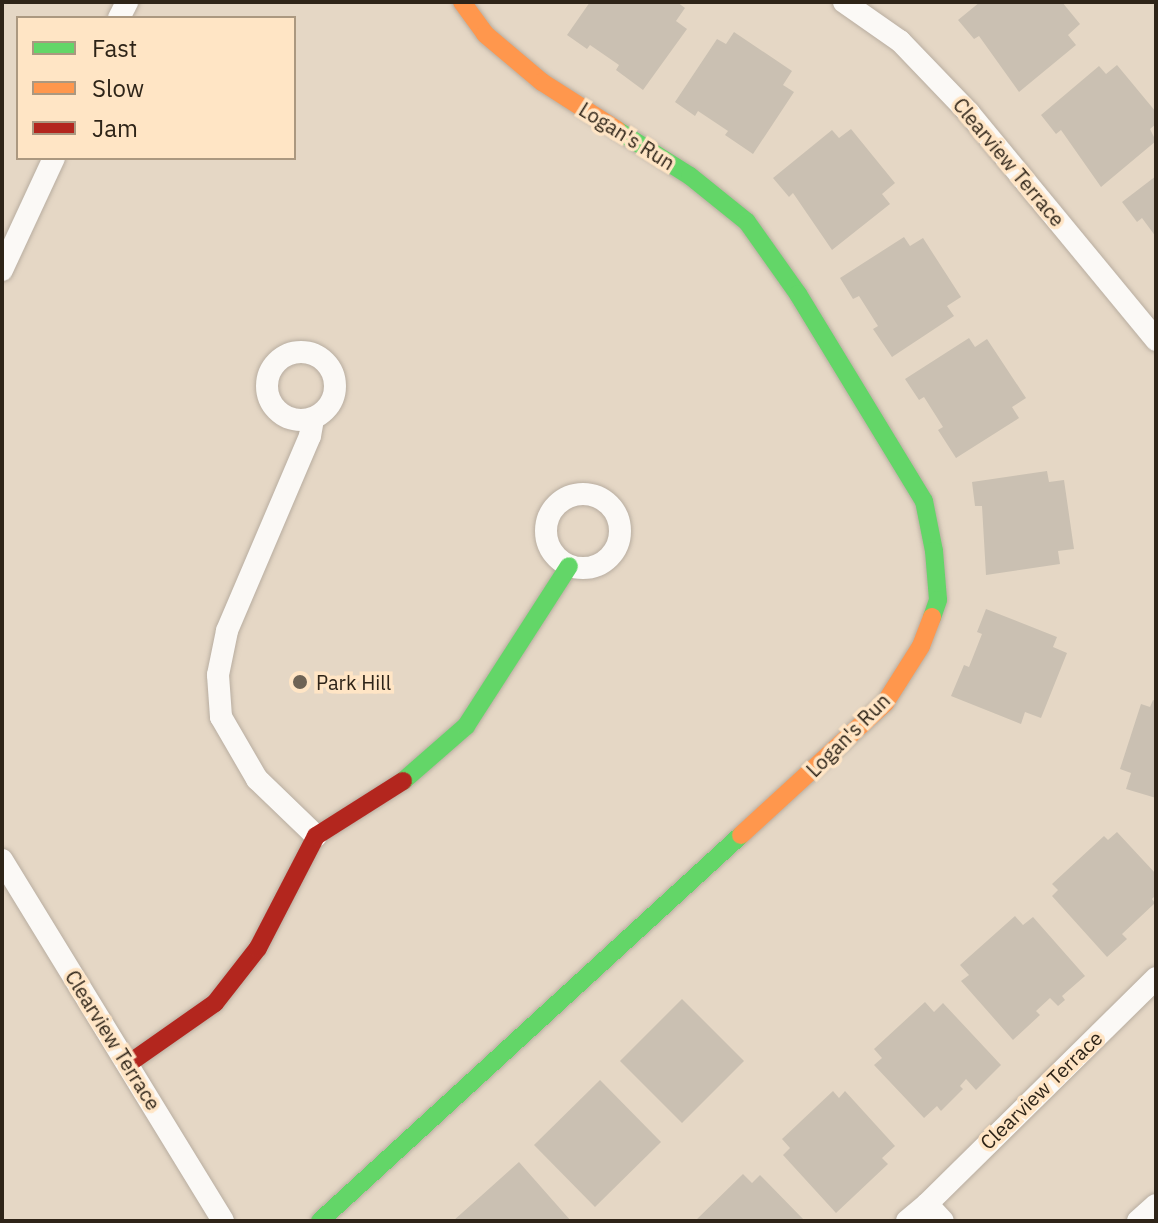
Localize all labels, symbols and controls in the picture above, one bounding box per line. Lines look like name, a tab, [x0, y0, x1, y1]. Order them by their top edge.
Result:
legend	[16, 16, 296, 160]
text: Fast	[92, 32, 137, 64]
text: Slow	[92, 72, 144, 104]
street label: Clearview Terrace	[948, 93, 1070, 231]
street label: Logan's Run	[575, 97, 679, 175]
text: Jam	[92, 112, 138, 144]
place label: Park Hill	[316, 670, 391, 694]
marker: Park Hill	[291, 673, 309, 691]
street label: Logan's Run	[801, 688, 895, 782]
street label: Clearview Terrace	[60, 966, 166, 1114]
street label: Clearview Terrace	[975, 1026, 1107, 1154]

